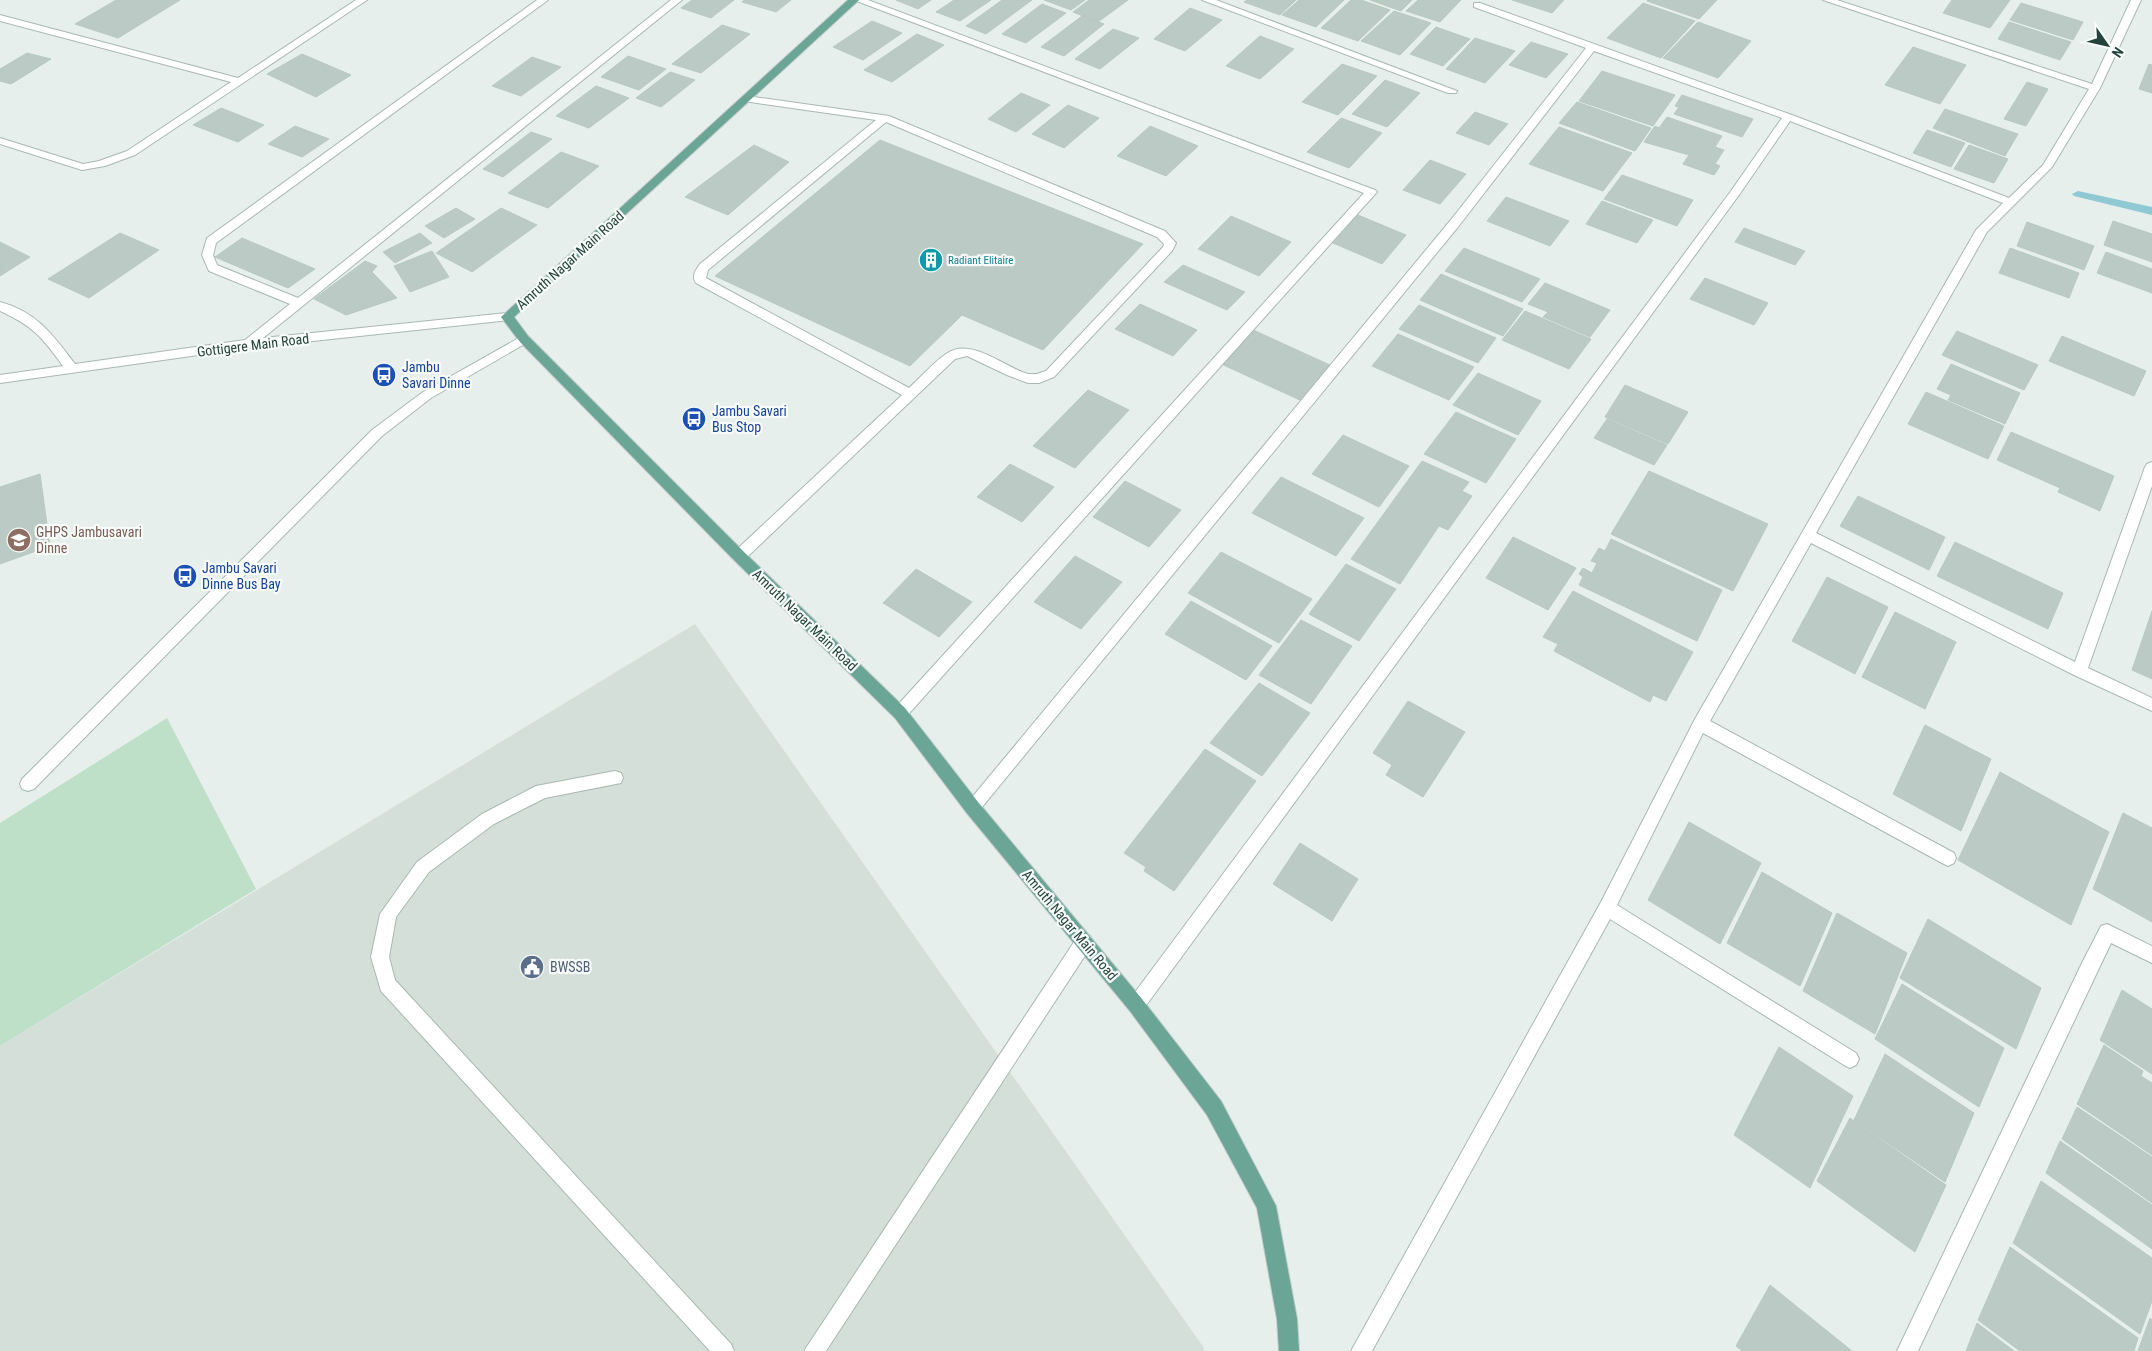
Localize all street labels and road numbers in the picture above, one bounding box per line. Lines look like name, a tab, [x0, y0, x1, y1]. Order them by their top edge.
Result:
street label: Amruth Nagar Main Road	[513, 208, 627, 312]
street label: Gottigere Main Road	[196, 330, 310, 360]
street label: Amruth Nagar Main Road	[750, 566, 860, 674]
street label: Amruth Nagar Main Road	[1019, 867, 1121, 983]

